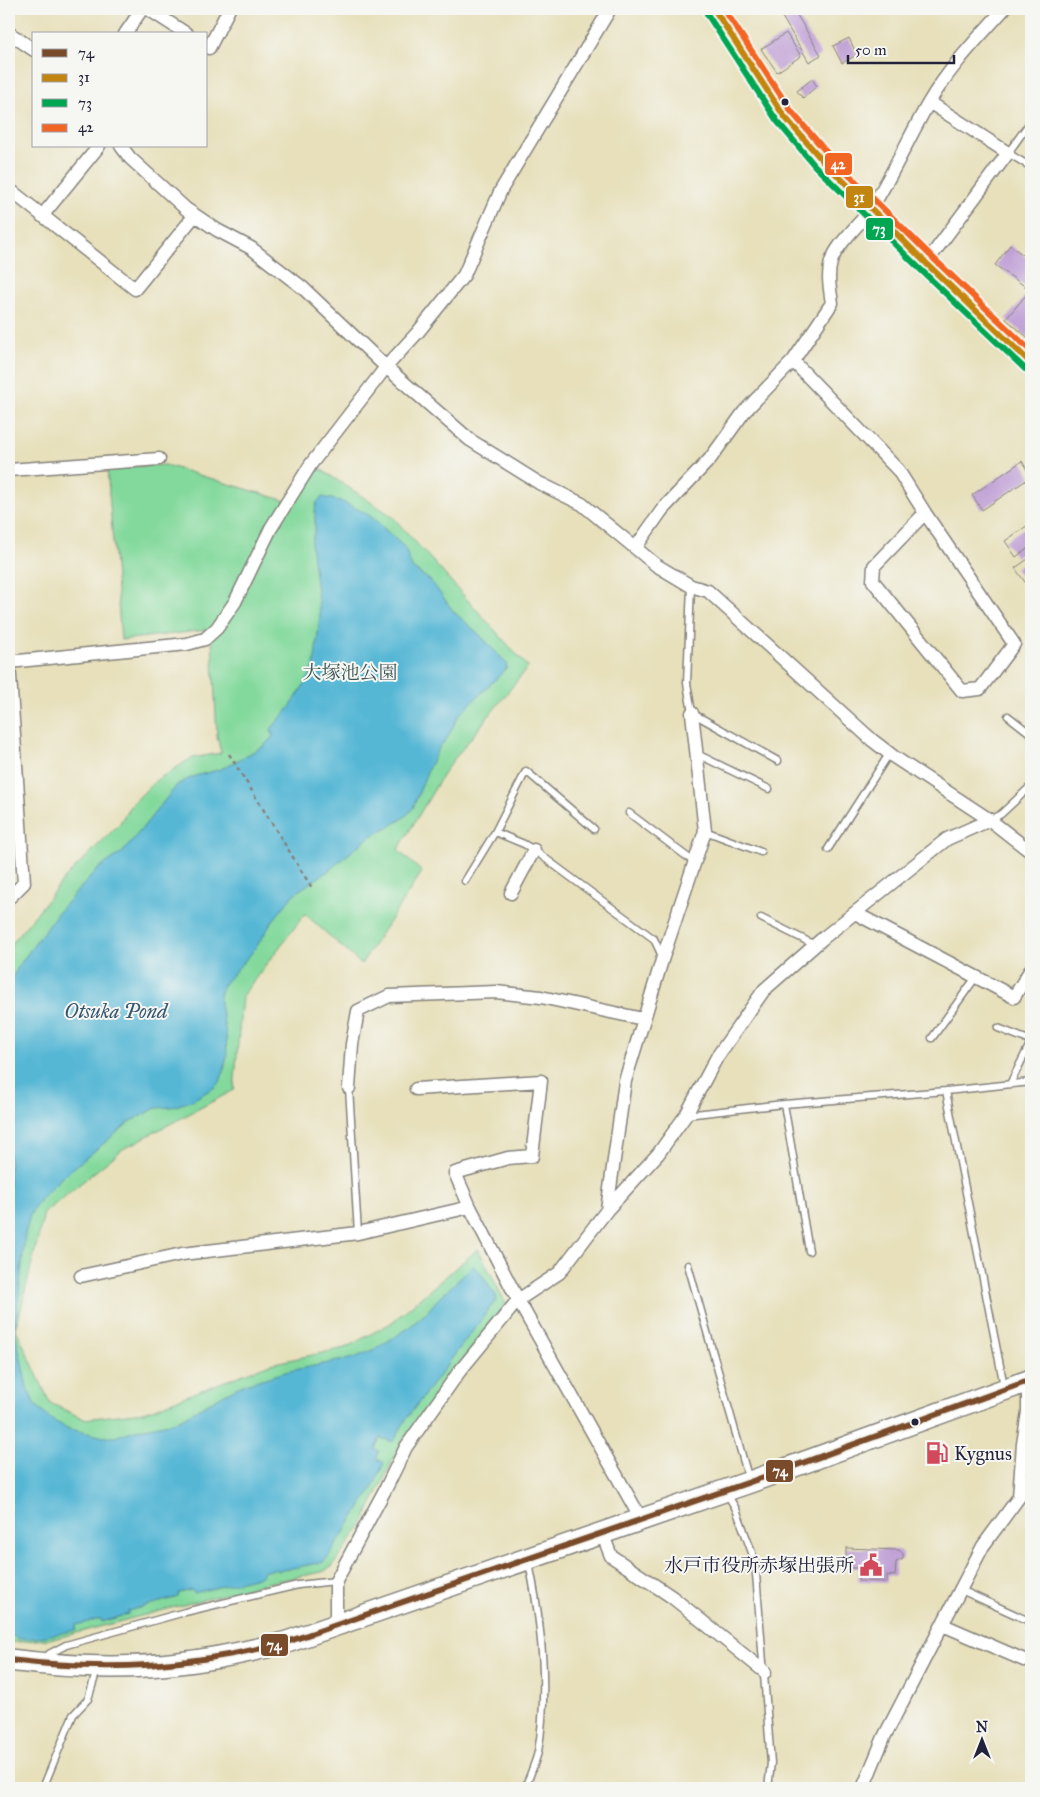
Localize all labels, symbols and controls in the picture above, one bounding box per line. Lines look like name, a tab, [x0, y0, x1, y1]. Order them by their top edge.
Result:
legend	[32, 32, 208, 148]
scale bar	[848, 32, 954, 64]
text: 50 m	[855, 41, 887, 59]
text: 74	[78, 44, 95, 62]
text: 31	[78, 68, 90, 86]
text: 73	[78, 94, 92, 112]
unlabelled marker	[780, 97, 790, 107]
text: 42	[78, 118, 94, 136]
line badge: 42	[824, 152, 853, 176]
text: 42	[831, 156, 846, 174]
line badge: 31	[845, 185, 874, 209]
text: 31	[853, 189, 865, 207]
line badge: 73	[865, 217, 894, 241]
text: 73	[872, 221, 886, 239]
park label: 大塚池公園	[302, 661, 398, 684]
water label: Otsuka Pond	[65, 999, 169, 1023]
unlabelled marker	[910, 1417, 920, 1427]
fuel station icon: Kygnus	[924, 1440, 950, 1466]
place label: Kygnus	[954, 1442, 1012, 1466]
line badge: 74	[765, 1459, 794, 1483]
text: 74	[773, 1463, 789, 1481]
public building icon: 水戸市役所赤塚出張所	[858, 1552, 884, 1578]
place label: 水戸市役所赤塚出張所	[664, 1554, 854, 1577]
line badge: 74	[260, 1633, 289, 1657]
text: 74	[267, 1637, 283, 1655]
north arrow	[958, 1714, 1008, 1764]
text: N	[976, 1719, 988, 1736]

